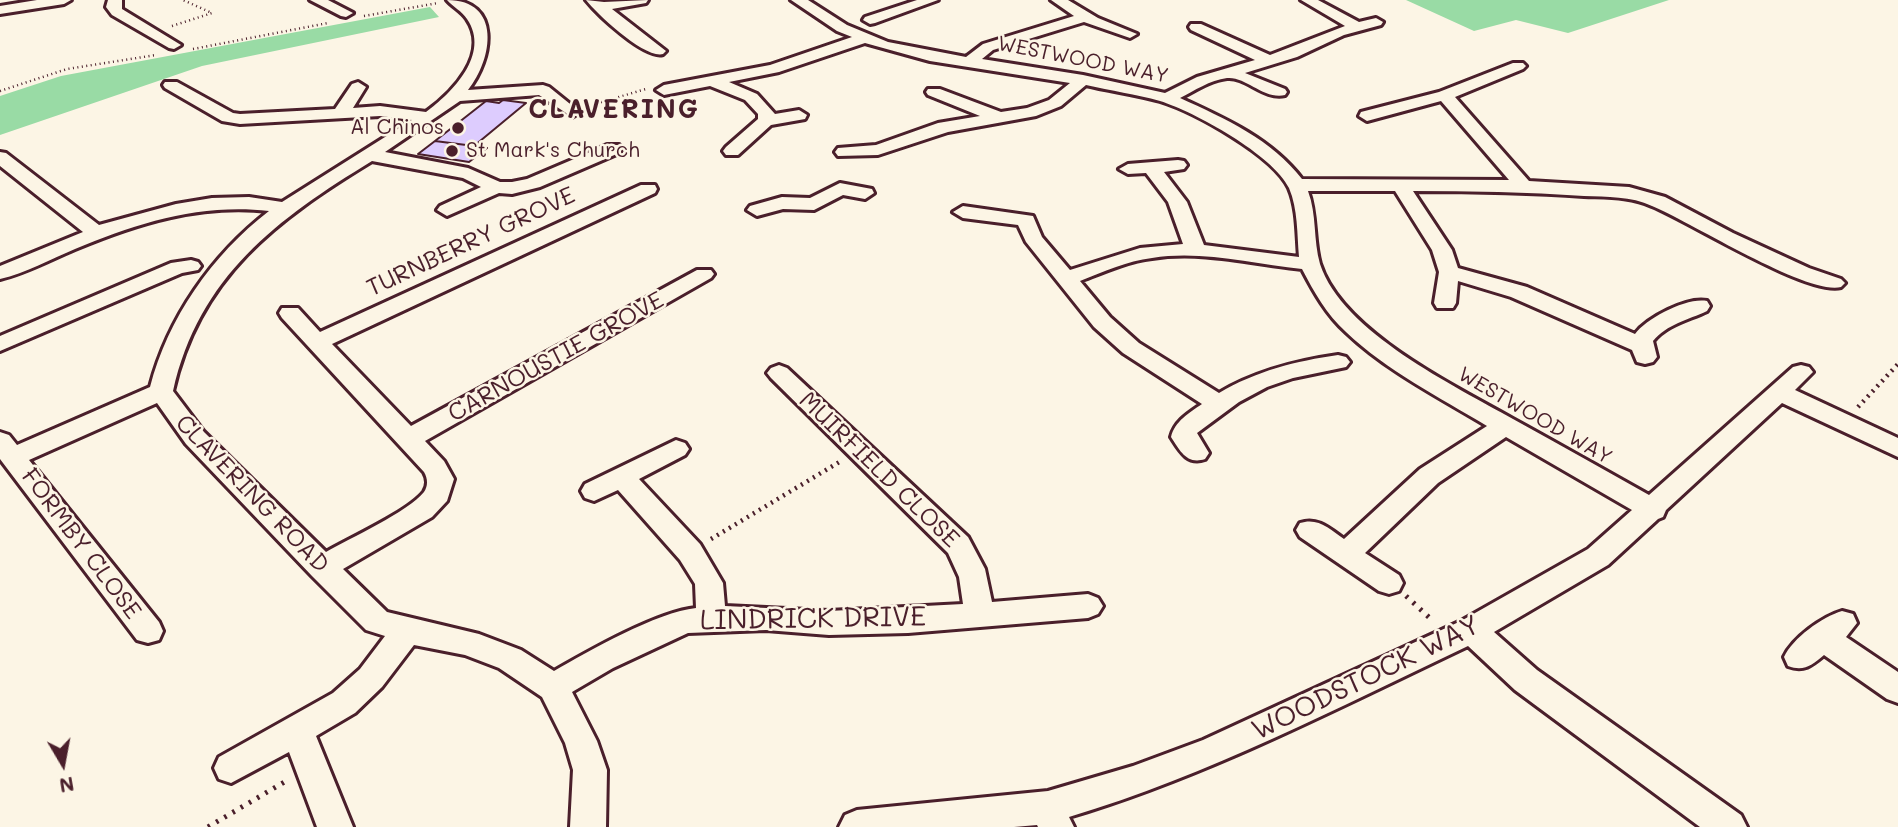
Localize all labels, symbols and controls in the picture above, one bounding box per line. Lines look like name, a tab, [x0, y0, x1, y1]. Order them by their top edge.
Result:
street label: WESTWOOD WAY	[995, 31, 1171, 89]
district label: CLAVERING	[529, 94, 699, 126]
place label: Al Chinos	[350, 115, 444, 141]
marker: Al Chinos	[450, 120, 466, 136]
place label: St Mark's Church	[466, 138, 640, 164]
marker: St Mark's Church	[444, 143, 460, 159]
street label: TURNBERRY GROVE	[362, 181, 580, 303]
street label: CARNOUSTIE GROVE	[443, 286, 669, 428]
street label: WESTWOOD WAY	[1454, 362, 1616, 470]
street label: MUIRFIELD CLOSE	[793, 386, 965, 554]
street label: CLAVERING ROAD	[169, 409, 335, 579]
street label: FORMBY CLOSE	[15, 463, 147, 625]
street label: LINDRICK DRIVE	[699, 600, 927, 638]
street label: WOODSTOCK WAY	[1246, 608, 1486, 748]
north arrow	[28, 729, 98, 799]
text: N	[57, 772, 76, 799]

